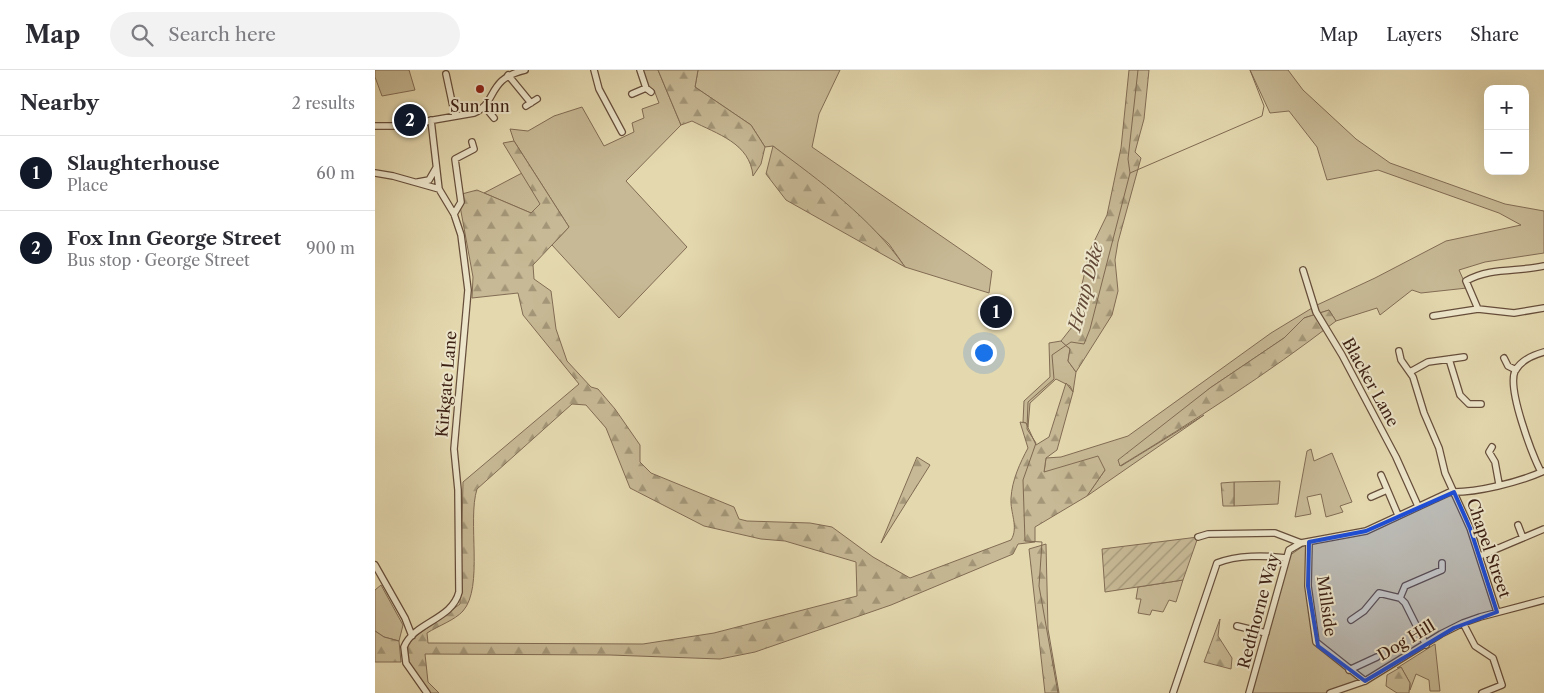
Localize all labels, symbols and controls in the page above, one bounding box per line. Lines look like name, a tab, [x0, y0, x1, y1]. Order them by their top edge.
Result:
search box	[110, 12, 460, 57]
text: Map	[25, 20, 80, 49]
icon: search	[128, 21, 156, 49]
text: Search here	[168, 23, 276, 46]
text: Map	[1320, 24, 1358, 46]
text: Layers	[1386, 24, 1442, 46]
text: Share	[1470, 24, 1519, 46]
marker: Sun Inn	[474, 83, 486, 95]
map controls	[1484, 85, 1529, 175]
button: +	[1484, 85, 1529, 130]
text: Nearby	[20, 90, 99, 115]
text: 2 results	[292, 93, 355, 113]
place label: Sun Inn	[450, 96, 510, 116]
pin: 2	[394, 101, 426, 139]
button: −	[1484, 130, 1529, 175]
text: Slaughterhouse	[67, 152, 220, 175]
text: 1	[32, 163, 40, 183]
text: 60 m	[316, 163, 355, 183]
text: Place	[67, 175, 108, 195]
text: Fox Inn George Street	[67, 227, 281, 250]
text: 2	[31, 238, 41, 258]
text: 900 m	[306, 238, 355, 258]
water label: Hemp Dike	[1063, 239, 1109, 336]
text: Bus stop · George Street	[67, 250, 250, 270]
pin: 1	[980, 293, 1012, 331]
street label: Kirkgate Lane	[431, 330, 461, 438]
street label: Blacker Lane	[1338, 334, 1404, 430]
your location	[971, 340, 997, 366]
street label: Chapel Street	[1463, 496, 1515, 601]
street label: Redthorne Way	[1233, 550, 1283, 671]
street label: Millside	[1313, 574, 1341, 638]
street label: Dog Hill	[1374, 615, 1439, 665]

